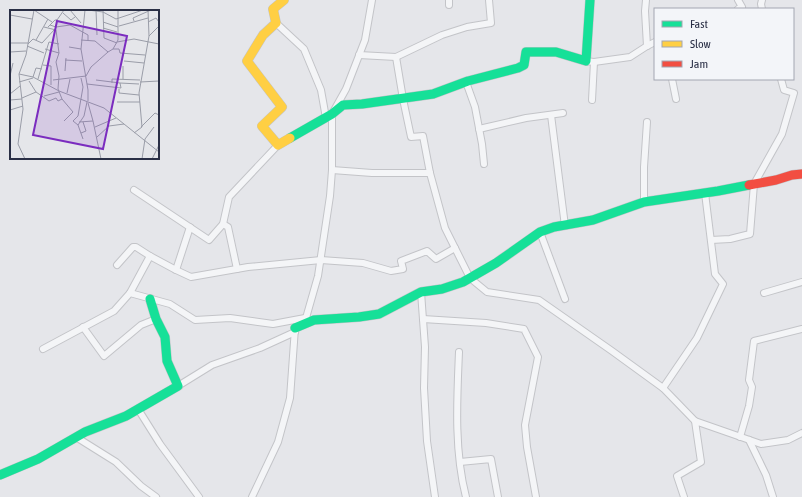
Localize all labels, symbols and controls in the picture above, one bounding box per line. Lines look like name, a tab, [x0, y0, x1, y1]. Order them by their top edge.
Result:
legend	[654, 8, 794, 80]
inset map	[10, 10, 159, 159]
text: Fast	[690, 17, 708, 31]
text: Slow	[690, 37, 711, 51]
text: Jam	[690, 57, 708, 71]

